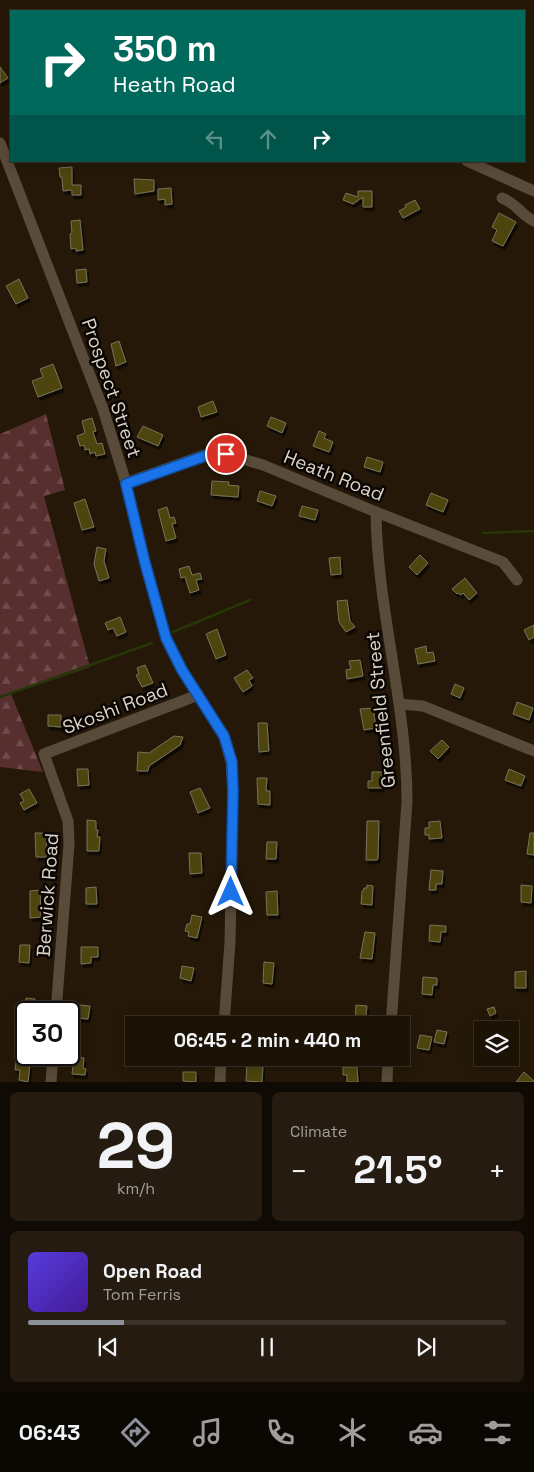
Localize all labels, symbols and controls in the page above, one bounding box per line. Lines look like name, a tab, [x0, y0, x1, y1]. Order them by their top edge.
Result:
text: 350 m	[113, 27, 217, 71]
icon: right	[30, 30, 95, 95]
text: Heath Road	[113, 70, 236, 98]
icon: left	[201, 125, 229, 153]
icon: ahead	[254, 125, 282, 153]
icon: right	[307, 125, 335, 153]
street label: Prospect Street	[76, 315, 147, 461]
pin	[205, 433, 247, 475]
icon: arrive	[212, 440, 240, 468]
street label: Heath Road	[280, 444, 388, 507]
street label: Greenfield Street	[360, 631, 401, 789]
street label: Skoshi Road	[59, 677, 171, 740]
street label: Berwick Road	[31, 832, 64, 958]
position arrow	[204, 865, 256, 917]
speed limit sign: 30	[15, 1001, 80, 1066]
map controls	[474, 1021, 519, 1066]
button: layers	[474, 1021, 519, 1066]
text: 06:45 · 2 min · 440 m	[174, 1028, 361, 1053]
text: 29	[97, 1104, 175, 1187]
text: Climate	[290, 1121, 347, 1142]
text: 21.5°	[354, 1146, 442, 1194]
text: −	[290, 1153, 307, 1189]
text: +	[489, 1153, 506, 1189]
text: km/h	[117, 1178, 155, 1199]
text: Open Road	[103, 1259, 202, 1284]
text: Tom Ferris	[103, 1284, 181, 1305]
icon: previous	[94, 1333, 122, 1361]
icon: pause	[253, 1333, 281, 1361]
icon: next	[412, 1333, 440, 1361]
icon: directions	[118, 1415, 153, 1450]
icon: music	[190, 1415, 225, 1450]
icon: phone	[263, 1415, 298, 1450]
icon: climate	[335, 1415, 370, 1450]
icon: car	[408, 1415, 443, 1450]
icon: filters	[480, 1415, 515, 1450]
text: 06:43	[19, 1418, 81, 1446]

